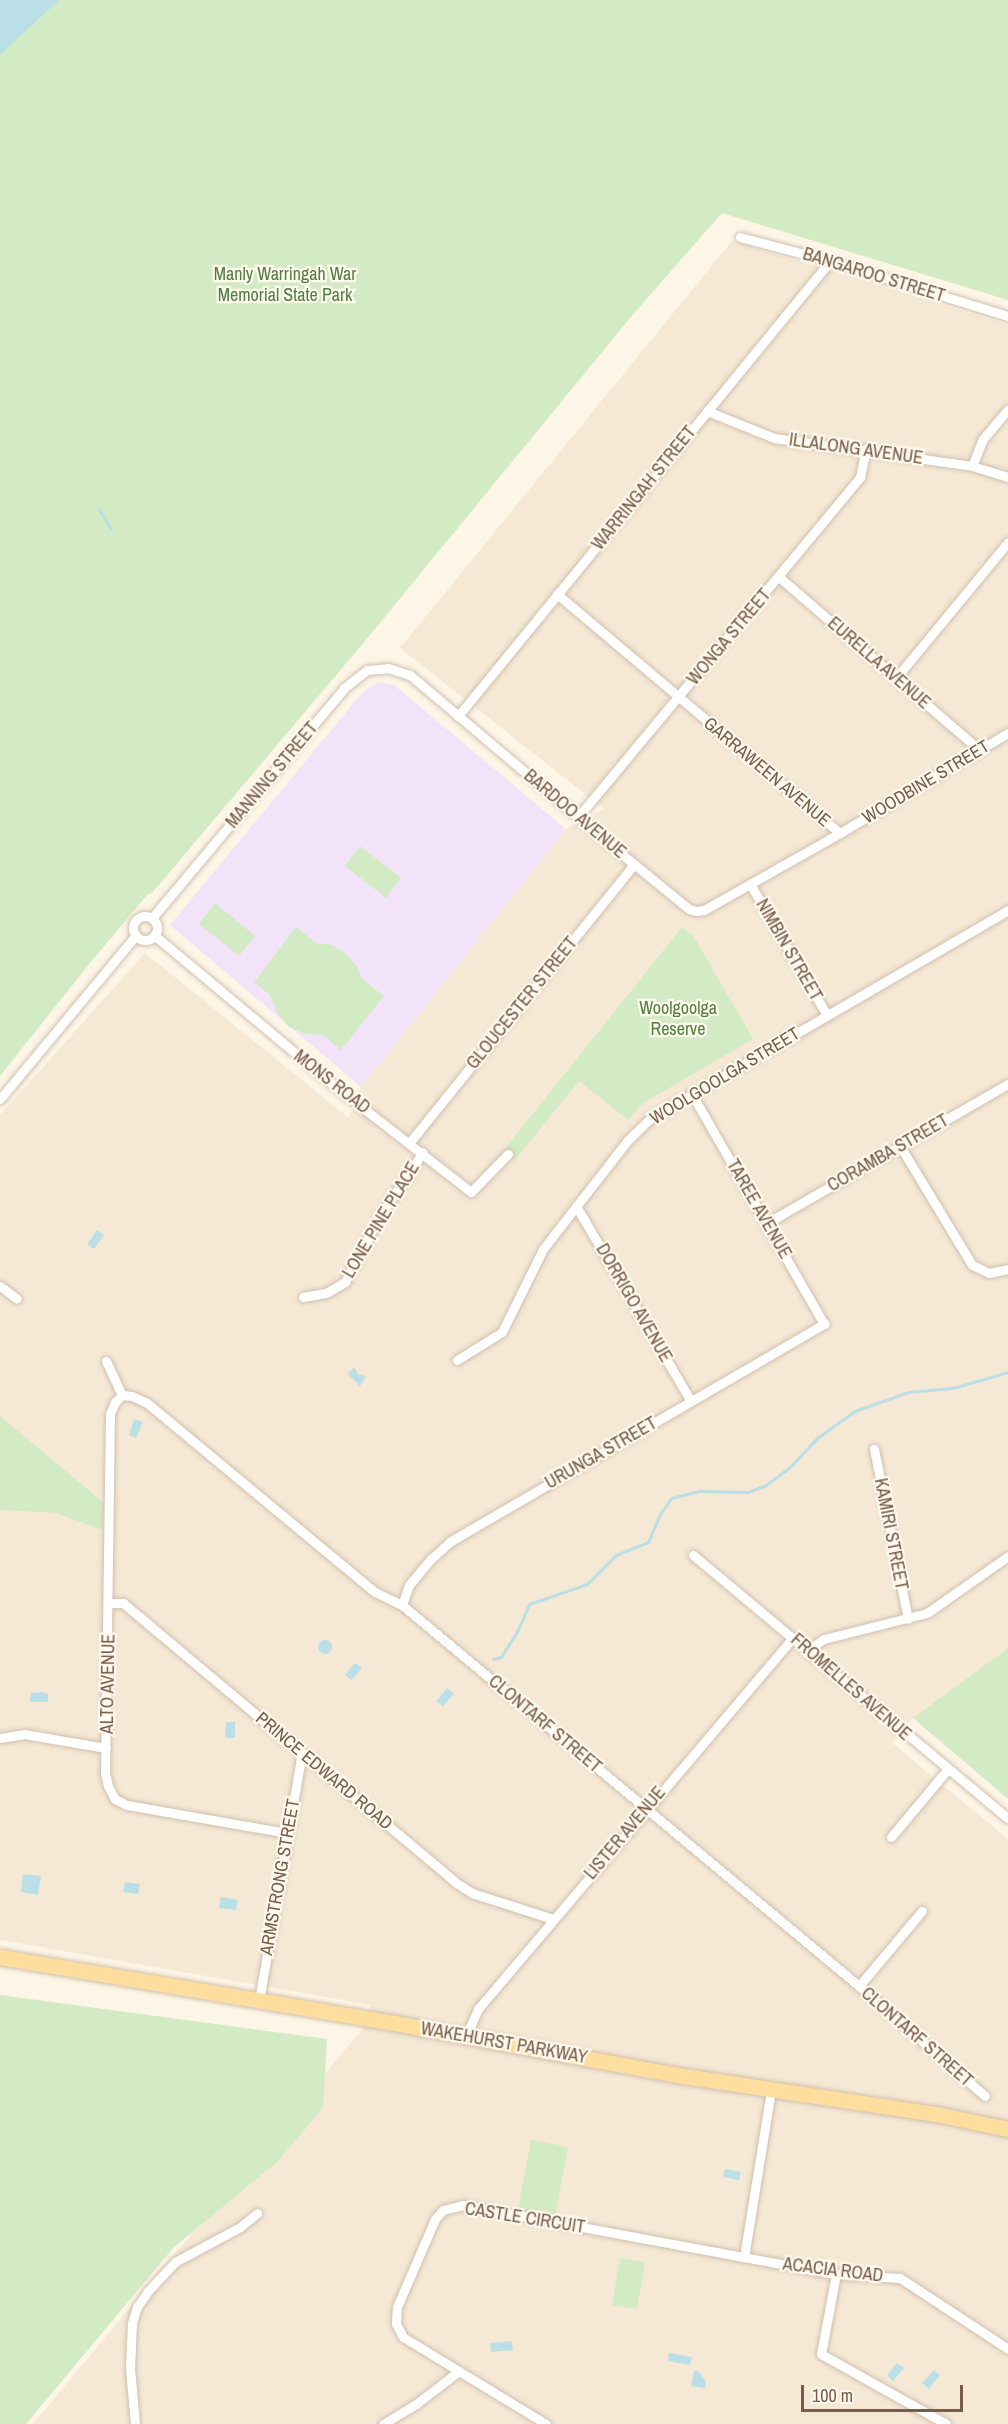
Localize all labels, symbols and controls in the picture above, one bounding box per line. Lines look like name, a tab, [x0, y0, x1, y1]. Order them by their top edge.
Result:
street label: BANGAROO STREET	[800, 243, 948, 307]
park label: Manly Warringah War Memorial State Park	[214, 264, 356, 306]
street label: WARRINGAH STREET	[587, 422, 701, 554]
street label: ILLALONG AVENUE	[787, 429, 925, 469]
street label: WONGA STREET	[682, 584, 776, 690]
street label: EURELLA AVENUE	[822, 612, 936, 714]
street label: GARRAWEEN AVENUE	[699, 712, 835, 832]
street label: MANNING STREET	[221, 717, 323, 833]
street label: WOODBINE STREET	[859, 736, 993, 828]
street label: BARDOO AVENUE	[519, 765, 631, 863]
street label: NIMBIN STREET	[751, 895, 827, 1005]
street label: GLOUCESTER STREET	[462, 932, 582, 1074]
park label: Woolgoolga Reserve	[639, 998, 717, 1040]
street label: WOOLGOOLGA STREET	[646, 1023, 804, 1129]
street label: MONS ROAD	[289, 1045, 375, 1119]
street label: CORAMBA STREET	[823, 1109, 953, 1197]
street label: TAREE AVENUE	[722, 1155, 796, 1263]
street label: LONE PINE PLACE	[338, 1158, 424, 1282]
street label: DORRIGO AVENUE	[591, 1239, 677, 1367]
street label: URUNGA STREET	[541, 1412, 661, 1494]
street label: KAMIRI STREET	[870, 1476, 912, 1592]
street label: FROMELLES AVENUE	[786, 1629, 916, 1745]
street label: ALTO AVENUE	[96, 1633, 120, 1735]
street label: CLONTARF STREET	[484, 1670, 606, 1778]
street label: PRINCE EDWARD ROAD	[251, 1708, 397, 1834]
street label: LISTER AVENUE	[580, 1782, 670, 1884]
street label: ARMSTRONG STREET	[256, 1797, 304, 1957]
street label: CLONTARF STREET	[857, 1983, 977, 2091]
street label: WAKEHURST PARKWAY	[419, 2018, 589, 2068]
street label: CASTLE CIRCUIT	[463, 2198, 587, 2238]
street label: ACACIA ROAD	[781, 2253, 885, 2287]
scale bar	[804, 2373, 966, 2411]
text: 100 m	[812, 2383, 853, 2408]

